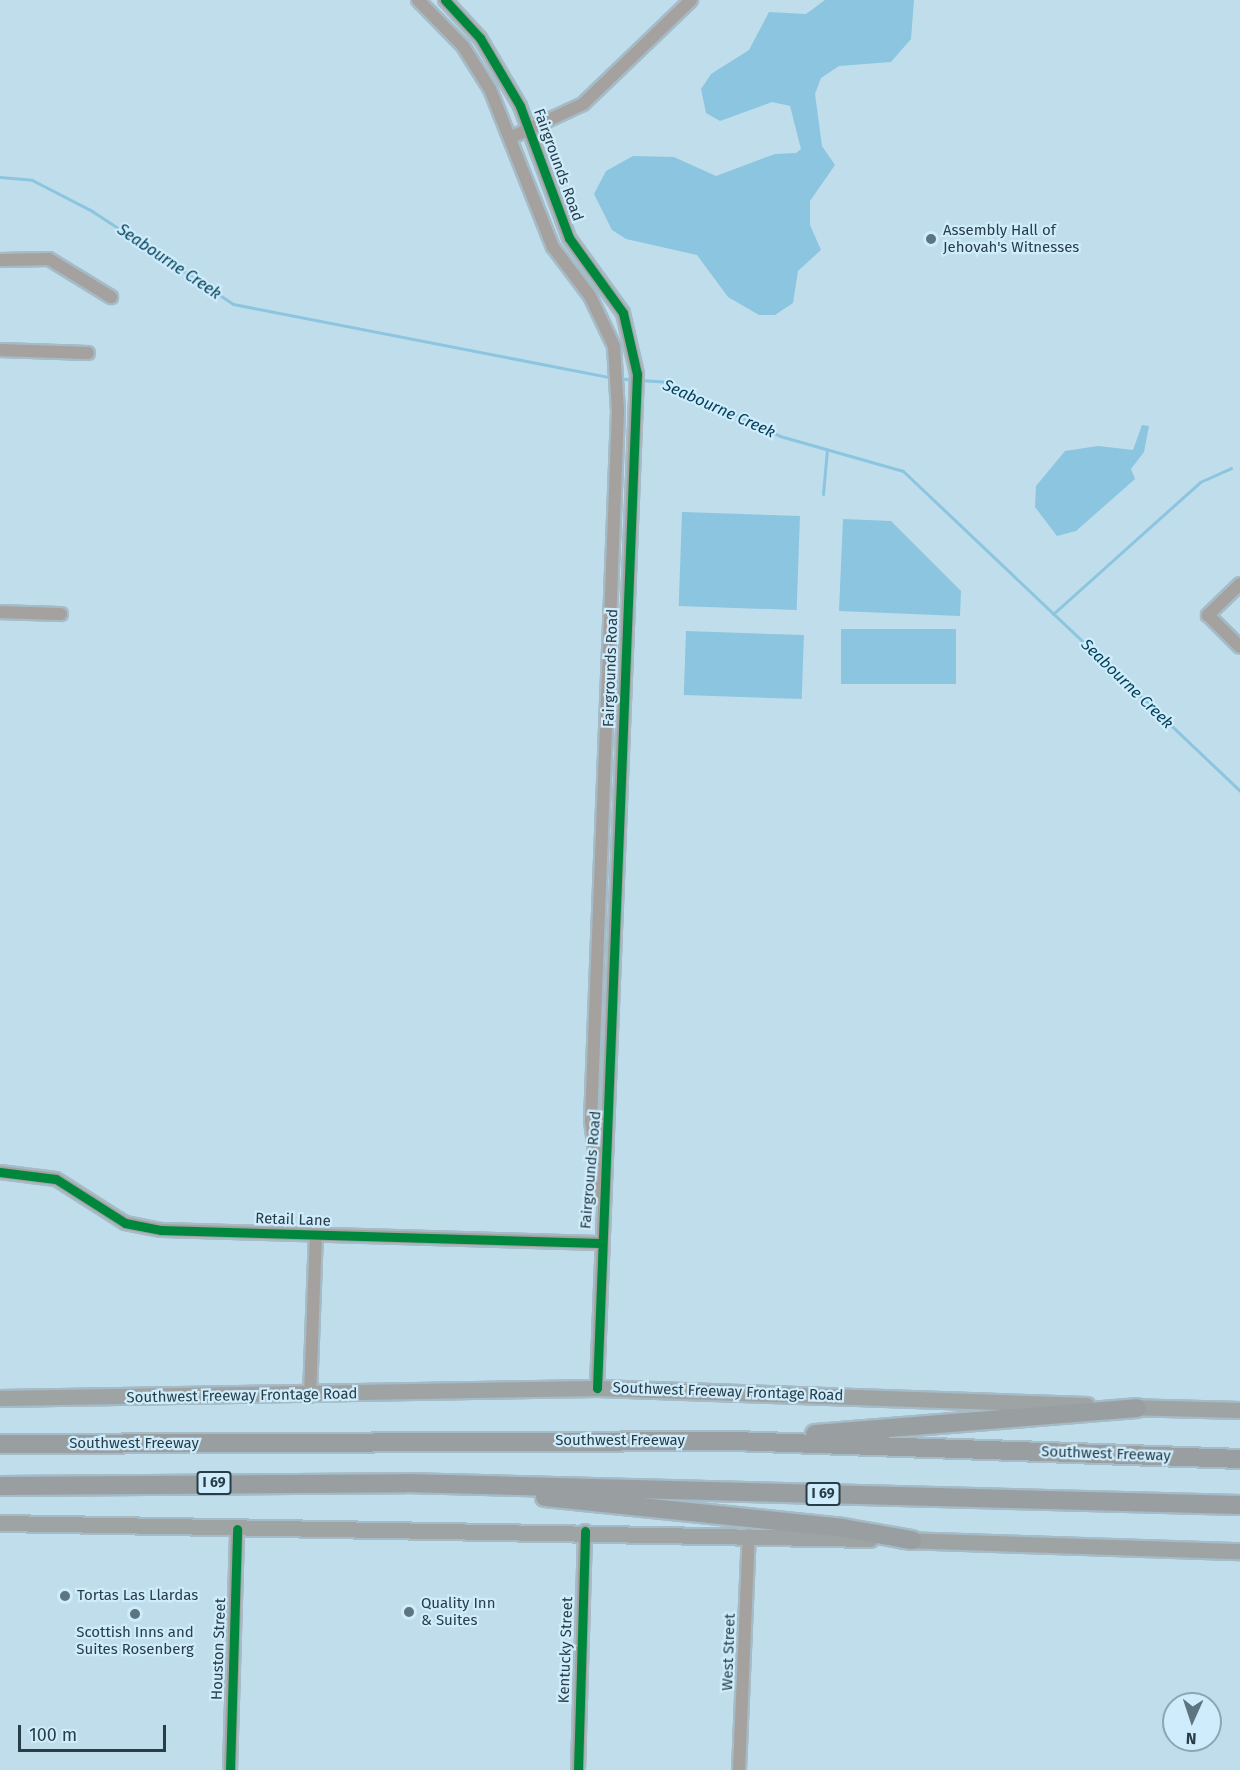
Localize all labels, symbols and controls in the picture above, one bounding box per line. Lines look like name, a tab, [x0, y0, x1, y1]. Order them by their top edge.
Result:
street label: Fairgrounds Road	[529, 106, 587, 224]
water label: Seabourne Creek	[114, 220, 224, 304]
place label: Assembly Hall of Jehovah's Witnesses	[943, 221, 1079, 256]
marker: Assembly Hall of Jehovah's Witnesses	[924, 232, 938, 246]
water label: Seabourne Creek	[660, 376, 778, 442]
street label: Fairgrounds Road	[600, 609, 622, 727]
water label: Seabourne Creek	[1077, 635, 1177, 733]
street label: Fairgrounds Road	[577, 1110, 605, 1230]
street label: Retail Lane	[255, 1210, 331, 1230]
street label: Southwest Freeway Frontage Road	[612, 1379, 844, 1405]
street label: Southwest Freeway Frontage Road	[126, 1385, 358, 1407]
street label: Southwest Freeway	[555, 1432, 685, 1450]
street label: Southwest Freeway	[69, 1435, 199, 1453]
street label: Southwest Freeway	[1041, 1443, 1171, 1465]
road number: I 69	[196, 1472, 232, 1494]
road number: I 69	[805, 1483, 841, 1505]
place label: Tortas Las Llardas	[77, 1587, 198, 1605]
marker: Tortas Las Llardas	[58, 1589, 72, 1603]
place label: Quality Inn & Suites	[421, 1594, 495, 1629]
street label: Kentucky Street	[555, 1596, 577, 1704]
street label: Houston Street	[208, 1598, 230, 1700]
marker: Quality Inn & Suites	[402, 1605, 416, 1619]
marker: Scottish Inns and Suites Rosenberg	[128, 1607, 142, 1621]
street label: West Street	[719, 1613, 739, 1691]
place label: Scottish Inns and Suites Rosenberg	[76, 1623, 194, 1658]
north arrow	[1162, 1692, 1222, 1752]
scale bar	[21, 1713, 170, 1751]
text: 100 m	[29, 1724, 77, 1746]
text: N	[1185, 1729, 1197, 1748]

